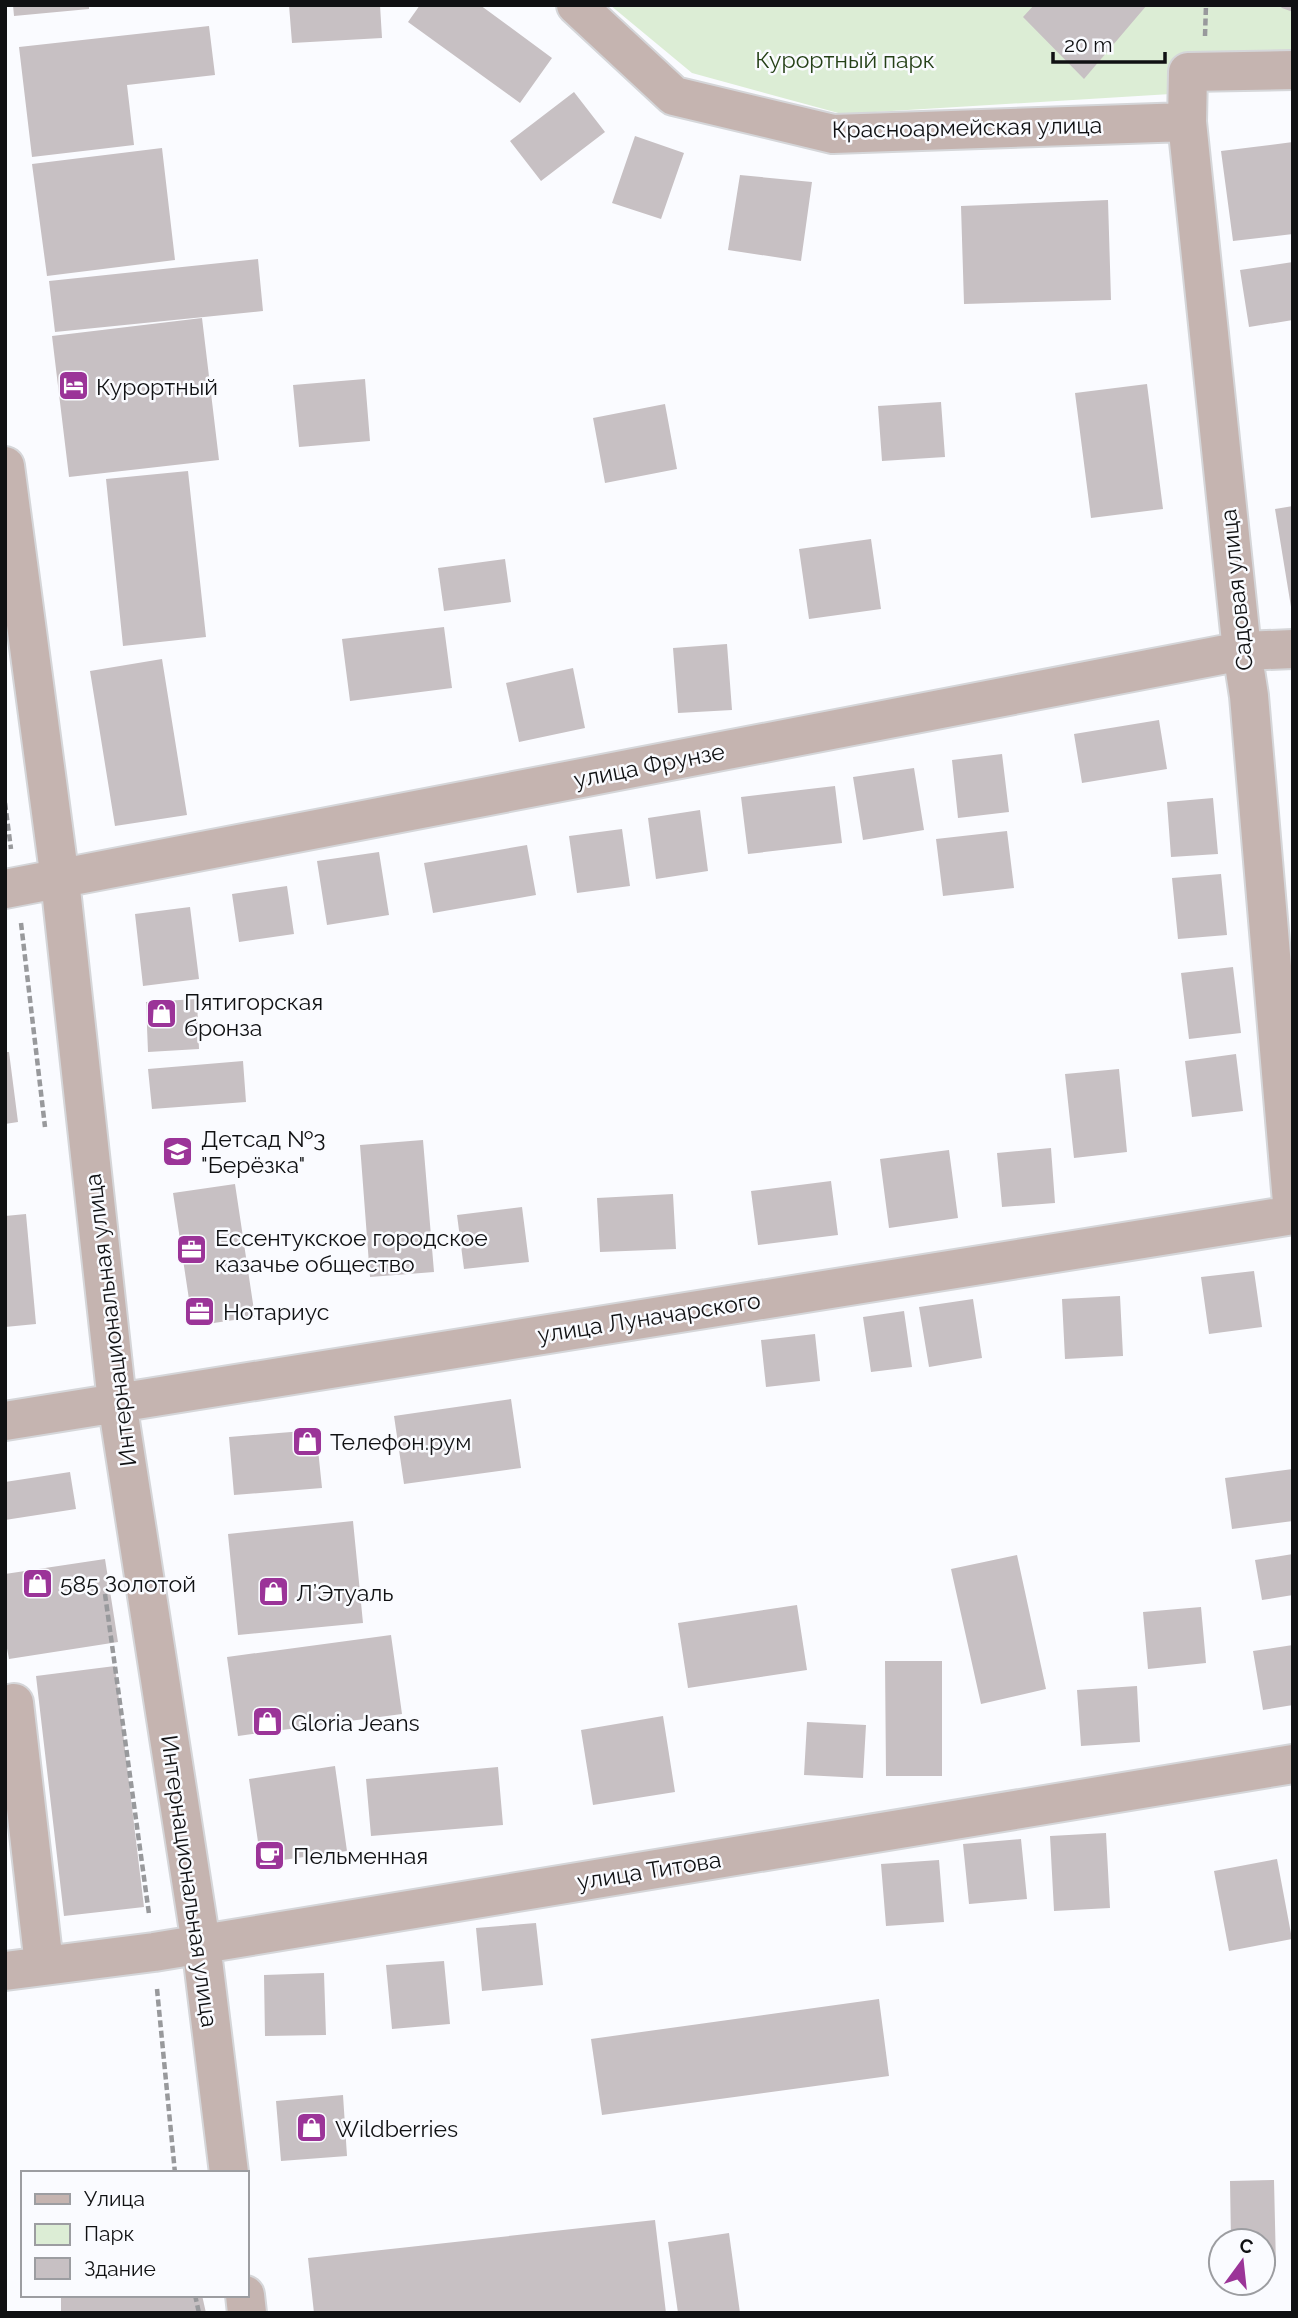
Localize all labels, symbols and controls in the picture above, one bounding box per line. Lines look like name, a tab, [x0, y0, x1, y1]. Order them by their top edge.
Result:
scale bar	[1053, 21, 1165, 65]
text: 20 m	[1064, 32, 1112, 57]
park label: Курортный парк	[755, 46, 935, 73]
street label: Красноармейская улица	[832, 111, 1102, 143]
hotel icon: Курортный	[56, 369, 90, 403]
place label: Курортный	[96, 373, 218, 400]
street label: Садовая улица	[1214, 508, 1258, 672]
street label: улица Фрунзе	[571, 737, 727, 793]
place label: Пятигорская бронза	[184, 988, 323, 1041]
shop icon: Пятигорская бронза	[144, 997, 178, 1031]
place label: Детсад №3 "Берёзка"	[201, 1125, 326, 1178]
school or university icon: Детсад №3 "Берёзка"	[161, 1134, 195, 1168]
street label: Интернациональная улица	[79, 1172, 141, 1468]
place label: Ессентукское городское казачье общество	[215, 1224, 488, 1277]
office icon: Ессентукское городское казачье общество	[175, 1233, 209, 1267]
street label: улица Луначарского	[536, 1286, 762, 1348]
office icon: Нотариус	[183, 1294, 217, 1328]
place label: Нотариус	[223, 1298, 329, 1325]
shop icon: Телефон.рум	[290, 1424, 324, 1458]
place label: Телефон.рум	[330, 1428, 471, 1455]
shop icon: 585 Золотой	[20, 1566, 54, 1600]
place label: 585 Золотой	[60, 1570, 196, 1597]
shop icon: Л’Этуаль	[256, 1575, 290, 1609]
place label: Л’Этуаль	[296, 1579, 394, 1606]
shop icon: Gloria Jeans	[251, 1705, 285, 1739]
place label: Gloria Jeans	[291, 1709, 420, 1736]
street label: Интернациональная улица	[156, 1733, 224, 2029]
cafe icon: Пельменная	[253, 1838, 287, 1872]
place label: Пельменная	[293, 1842, 428, 1869]
street label: улица Титова	[575, 1845, 723, 1895]
shop icon: Wildberries	[295, 2111, 329, 2145]
place label: Wildberries	[335, 2115, 458, 2142]
legend	[21, 2171, 248, 2297]
text: Улица	[84, 2186, 145, 2211]
text: Парк	[84, 2221, 134, 2246]
north arrow	[1207, 2227, 1277, 2297]
text: С	[1237, 2233, 1256, 2258]
text: Здание	[84, 2256, 156, 2281]

